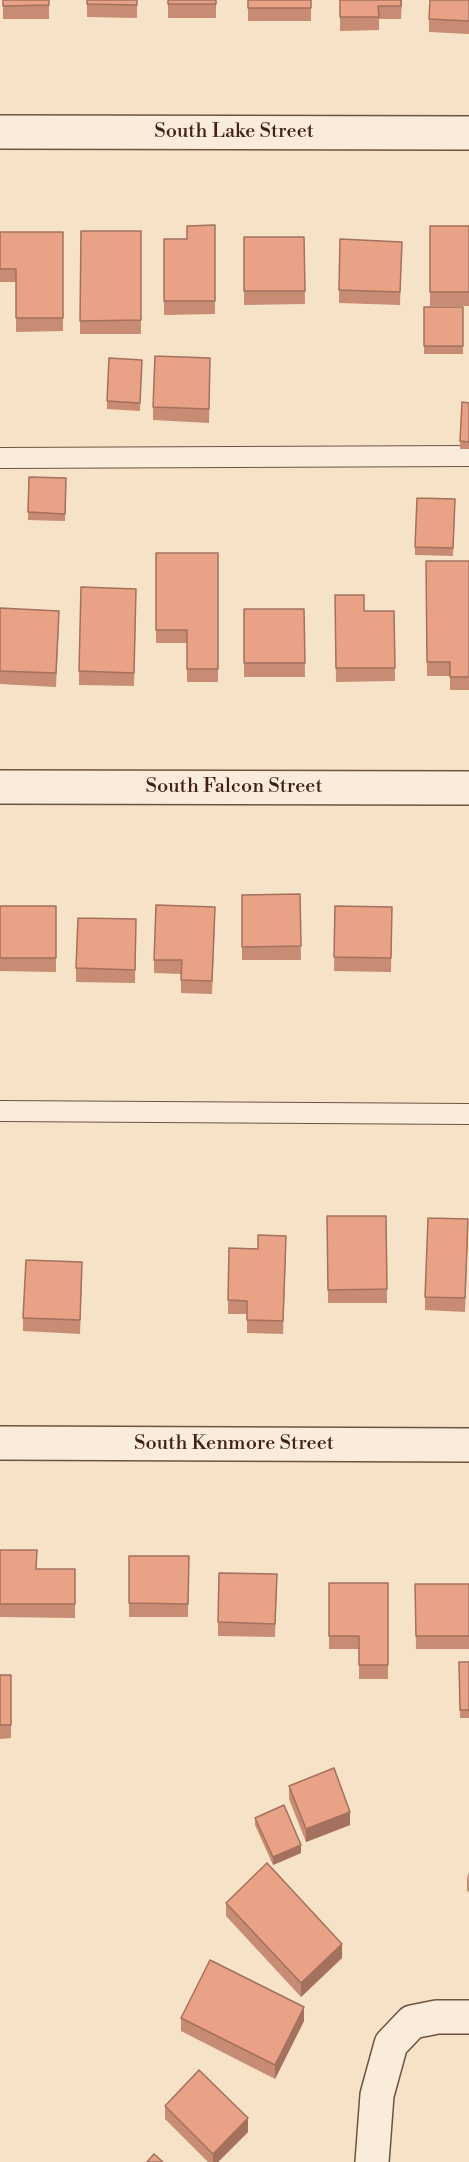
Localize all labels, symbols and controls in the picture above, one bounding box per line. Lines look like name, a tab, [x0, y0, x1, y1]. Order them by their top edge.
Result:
street label: South Lake Street	[154, 120, 314, 144]
street label: South Falcon Street	[145, 775, 323, 799]
street label: South Kenmore Street	[134, 1432, 334, 1456]

